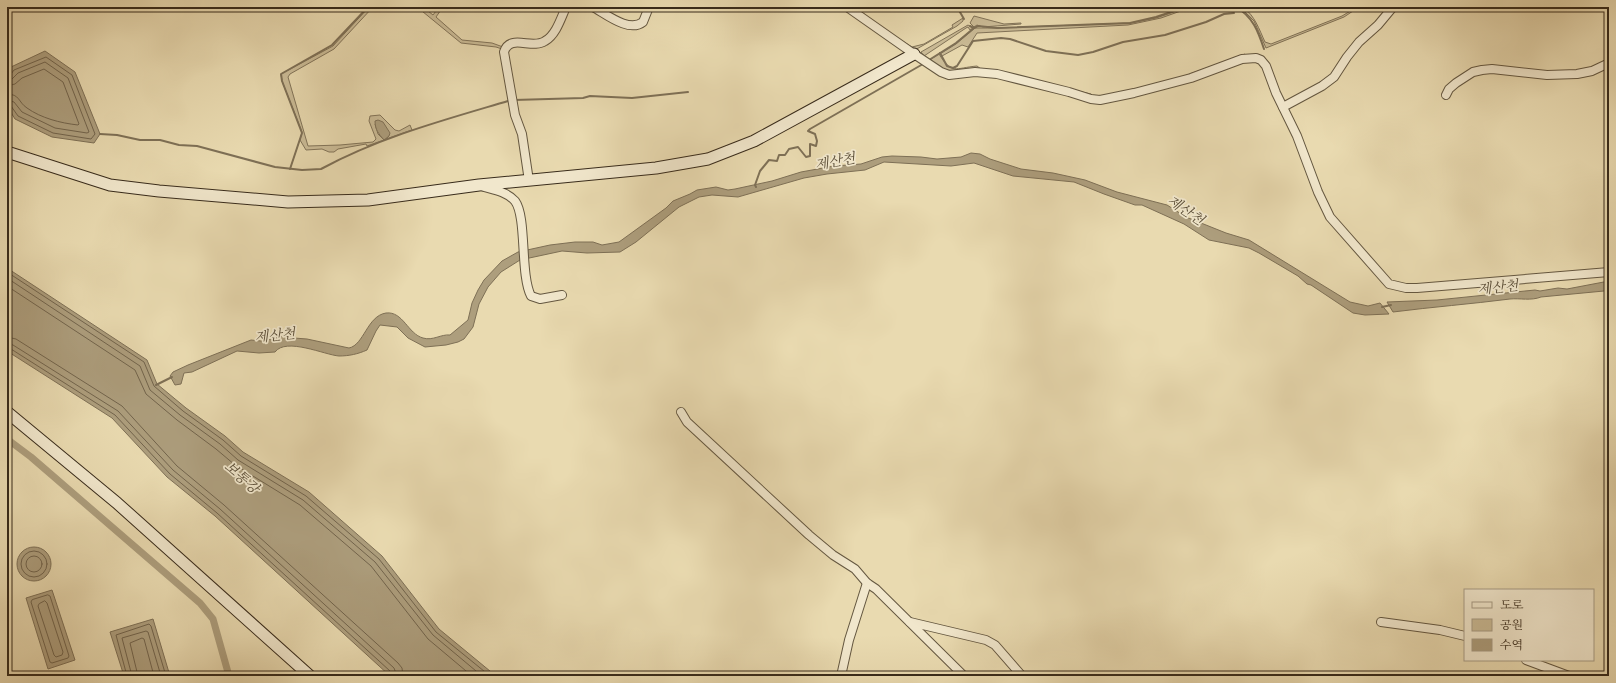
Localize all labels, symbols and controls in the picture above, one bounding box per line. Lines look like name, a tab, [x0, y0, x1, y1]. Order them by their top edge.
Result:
water label: 제산천	[813, 148, 858, 173]
water label: 제산천	[1164, 191, 1209, 230]
water label: 제산천	[1477, 276, 1521, 298]
water label: 제산천	[254, 324, 298, 346]
water label: 보통강	[221, 457, 265, 499]
legend	[1464, 589, 1594, 661]
text: 도로	[1500, 597, 1524, 612]
text: 공원	[1500, 617, 1523, 632]
text: 수역	[1500, 637, 1523, 652]

